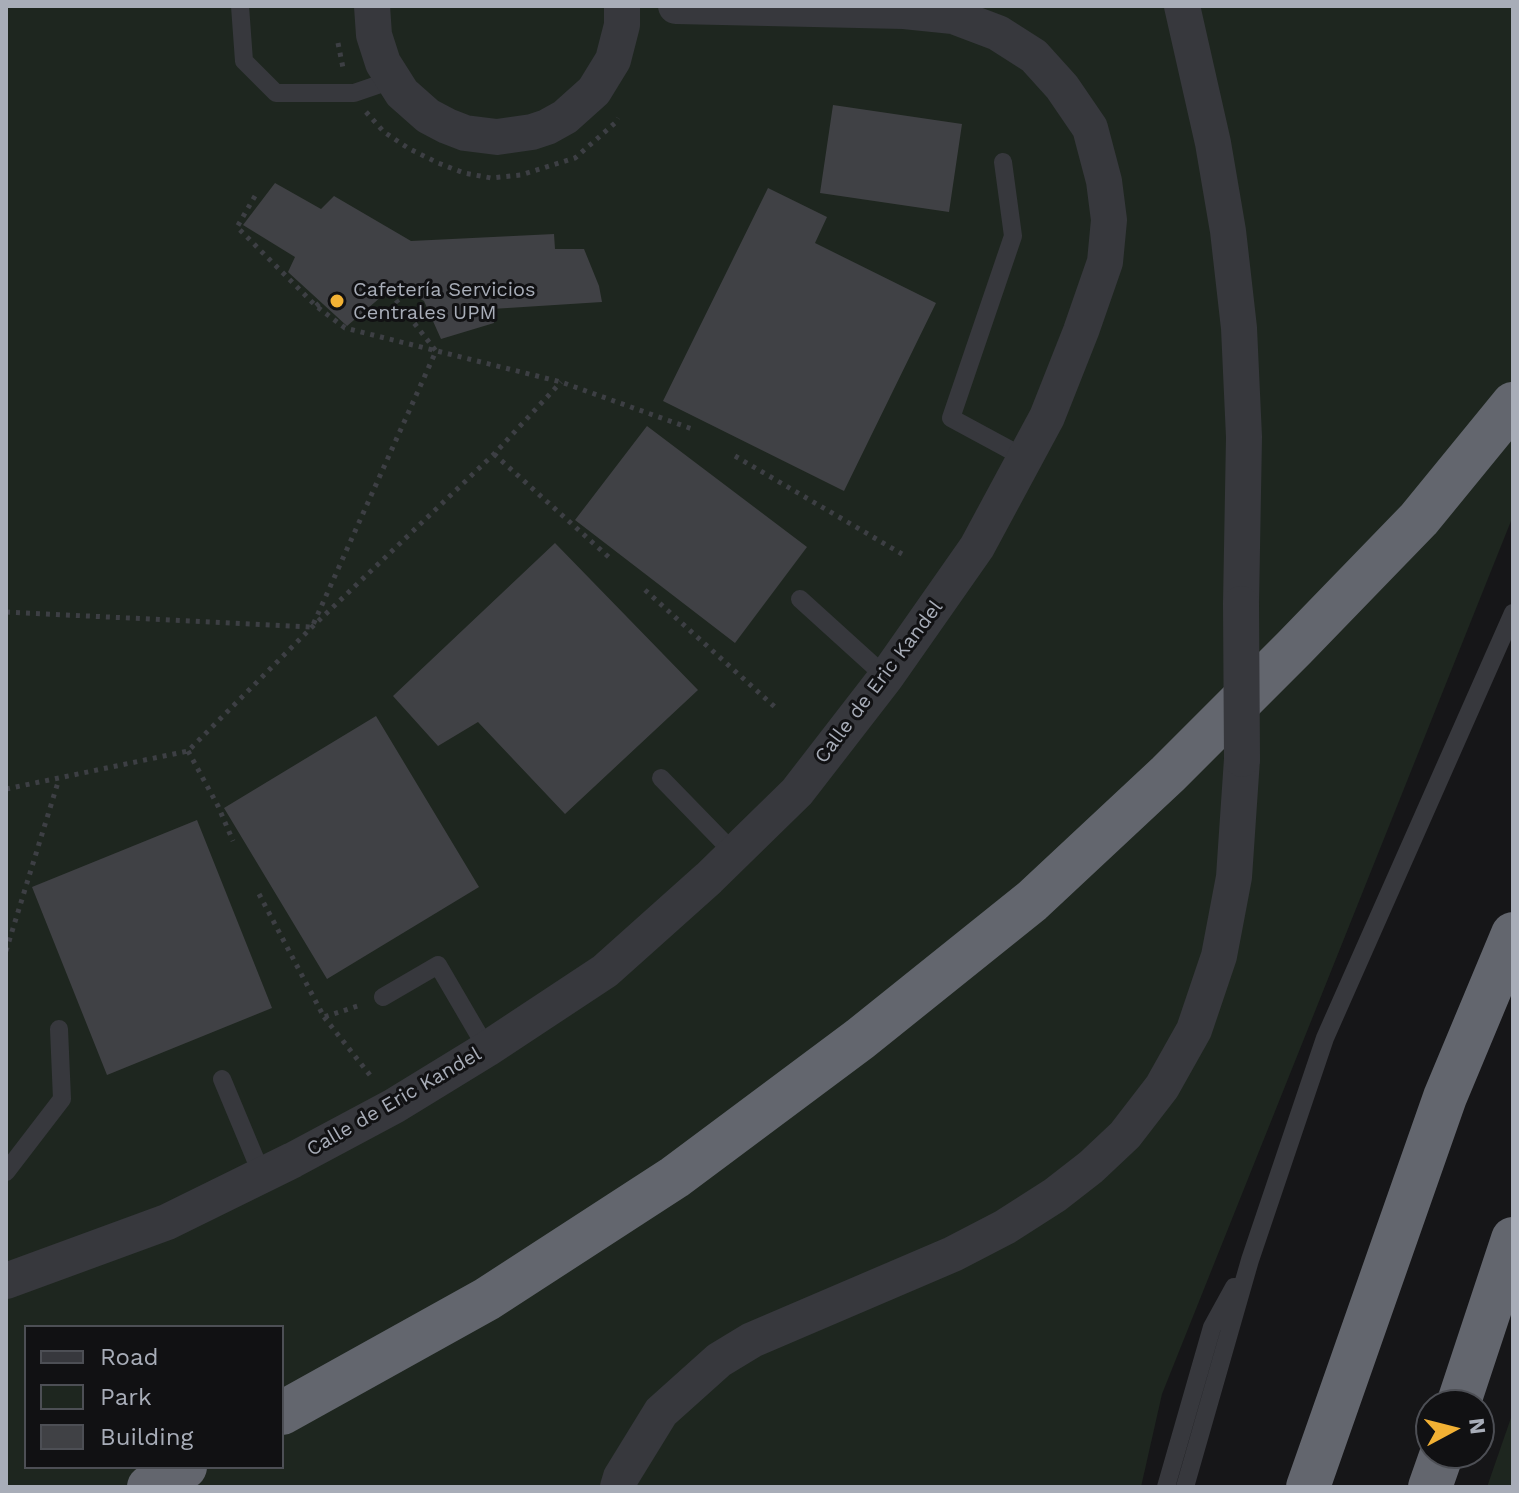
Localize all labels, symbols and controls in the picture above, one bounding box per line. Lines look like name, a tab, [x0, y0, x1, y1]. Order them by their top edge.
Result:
place label: Cafetería Servicios Centrales UPM	[353, 278, 536, 325]
marker: Cafetería Servicios Centrales UPM	[328, 292, 346, 310]
street label: Calle de Eric Kandel	[810, 596, 948, 768]
street label: Calle de Eric Kandel	[302, 1042, 486, 1162]
legend	[24, 1325, 284, 1469]
text: Road	[100, 1343, 159, 1371]
text: Park	[100, 1383, 152, 1411]
north arrow	[1415, 1389, 1495, 1469]
text: N	[1464, 1417, 1491, 1436]
text: Building	[100, 1423, 193, 1451]

